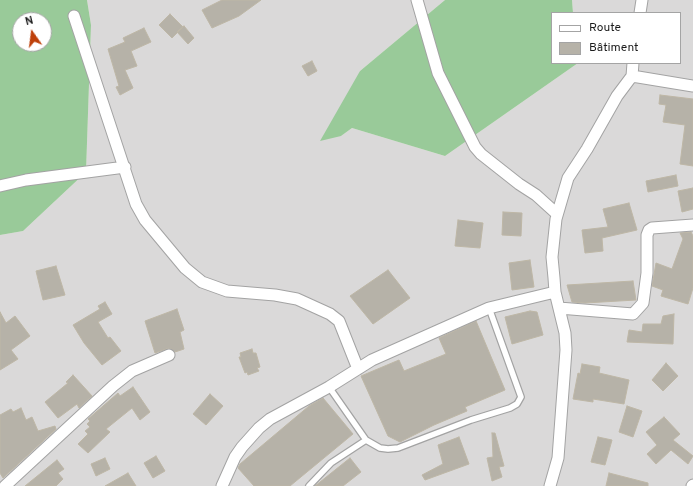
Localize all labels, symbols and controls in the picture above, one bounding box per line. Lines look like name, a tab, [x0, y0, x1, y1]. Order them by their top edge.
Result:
north arrow	[12, 12, 52, 52]
legend	[551, 12, 681, 64]
text: N	[24, 14, 35, 29]
text: Route	[589, 20, 621, 36]
text: Bâtiment	[589, 40, 639, 56]

